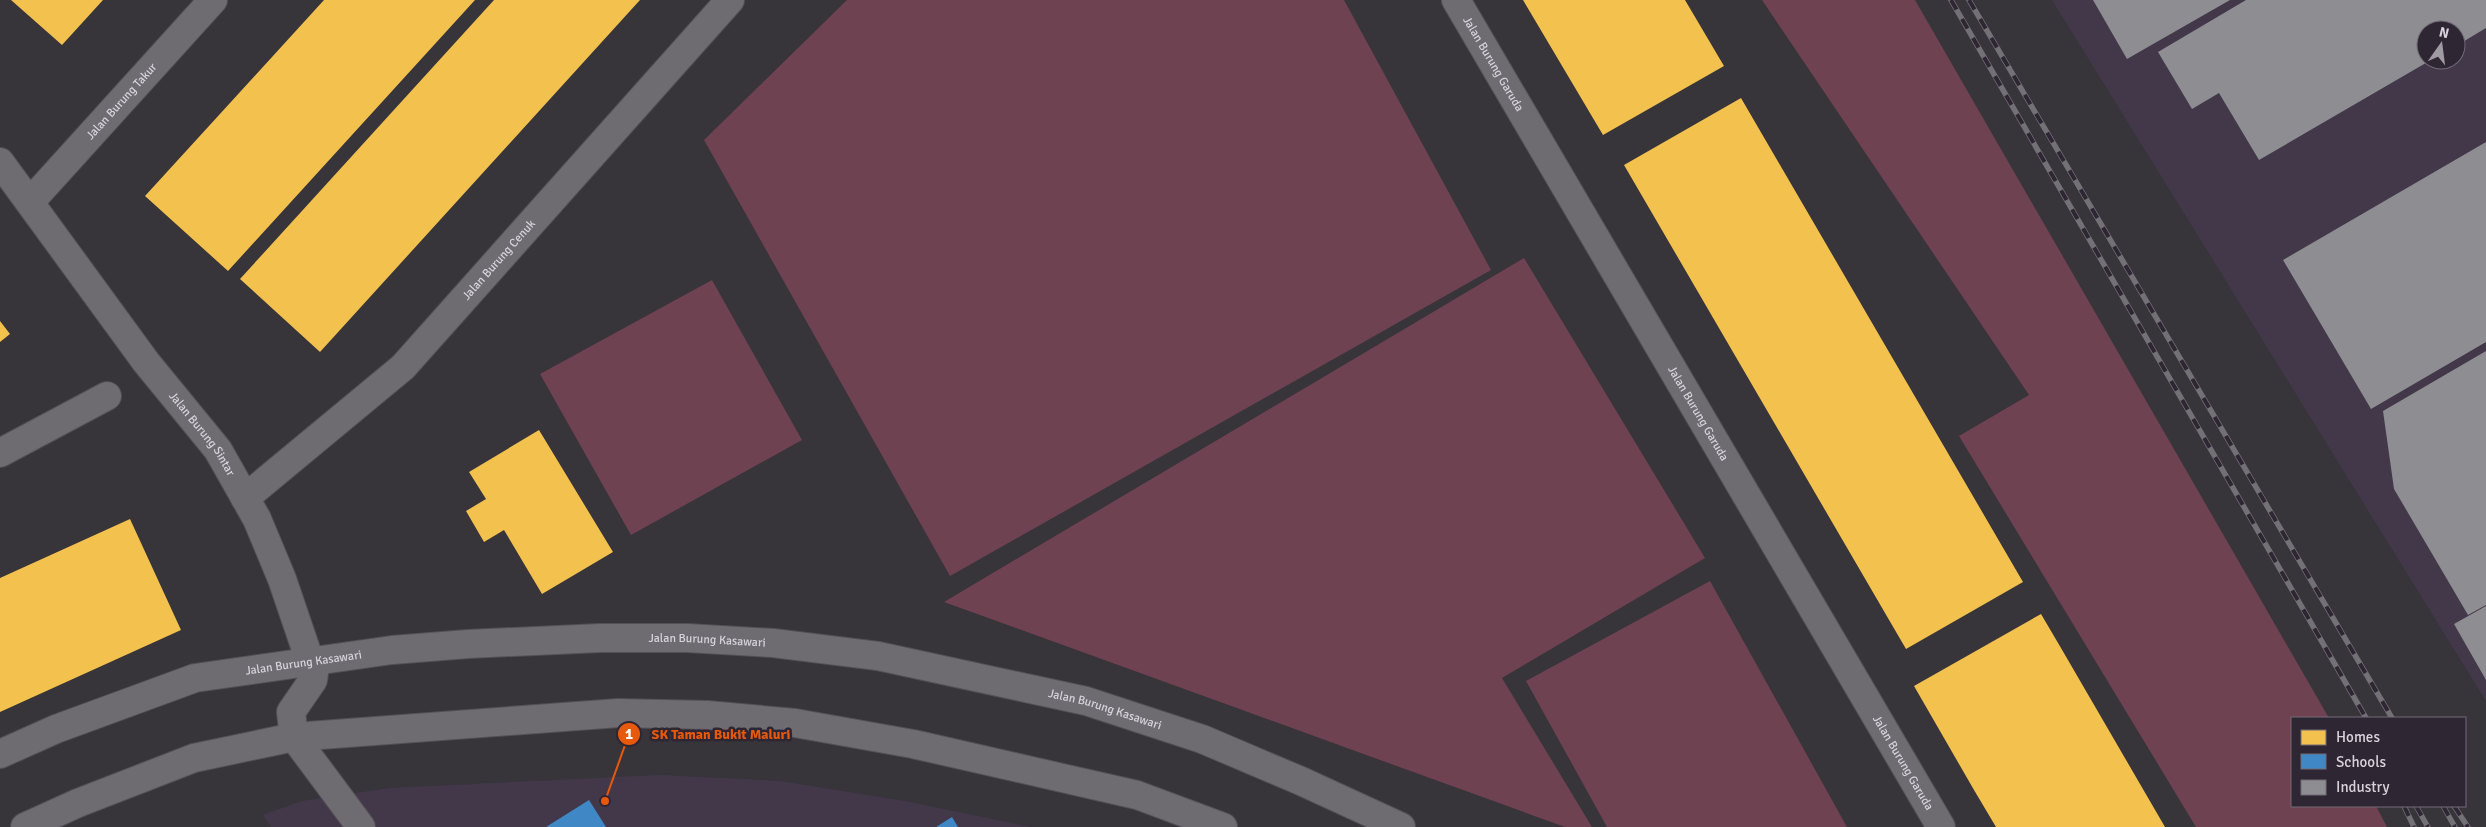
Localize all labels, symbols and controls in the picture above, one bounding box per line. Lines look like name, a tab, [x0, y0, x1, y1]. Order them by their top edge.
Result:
street label: Jalan Burung Garuda	[1460, 14, 1527, 114]
north arrow	[2416, 20, 2466, 70]
text: N	[2437, 23, 2451, 42]
street label: Jalan Burung Takur	[83, 59, 160, 143]
street label: Jalan Burung Cenuk	[459, 216, 538, 303]
street label: Jalan Burung Garuda	[1665, 363, 1732, 463]
street label: Jalan Burung Sintar	[166, 389, 239, 479]
street label: Jalan Burung Kasawari	[649, 630, 766, 650]
street label: Jalan Burung Kasawari	[244, 647, 363, 678]
street label: Jalan Burung Kasawari	[1047, 686, 1164, 733]
street label: Jalan Burung Garuda	[1869, 712, 1937, 813]
legend	[2291, 717, 2466, 807]
callout: SK Taman Bukit Maluri	[617, 719, 801, 748]
text: 1	[625, 725, 633, 743]
text: SK Taman Bukit Maluri	[652, 726, 790, 743]
text: Homes	[2336, 728, 2380, 746]
text: Schools	[2336, 753, 2387, 771]
text: Industry	[2336, 778, 2389, 796]

